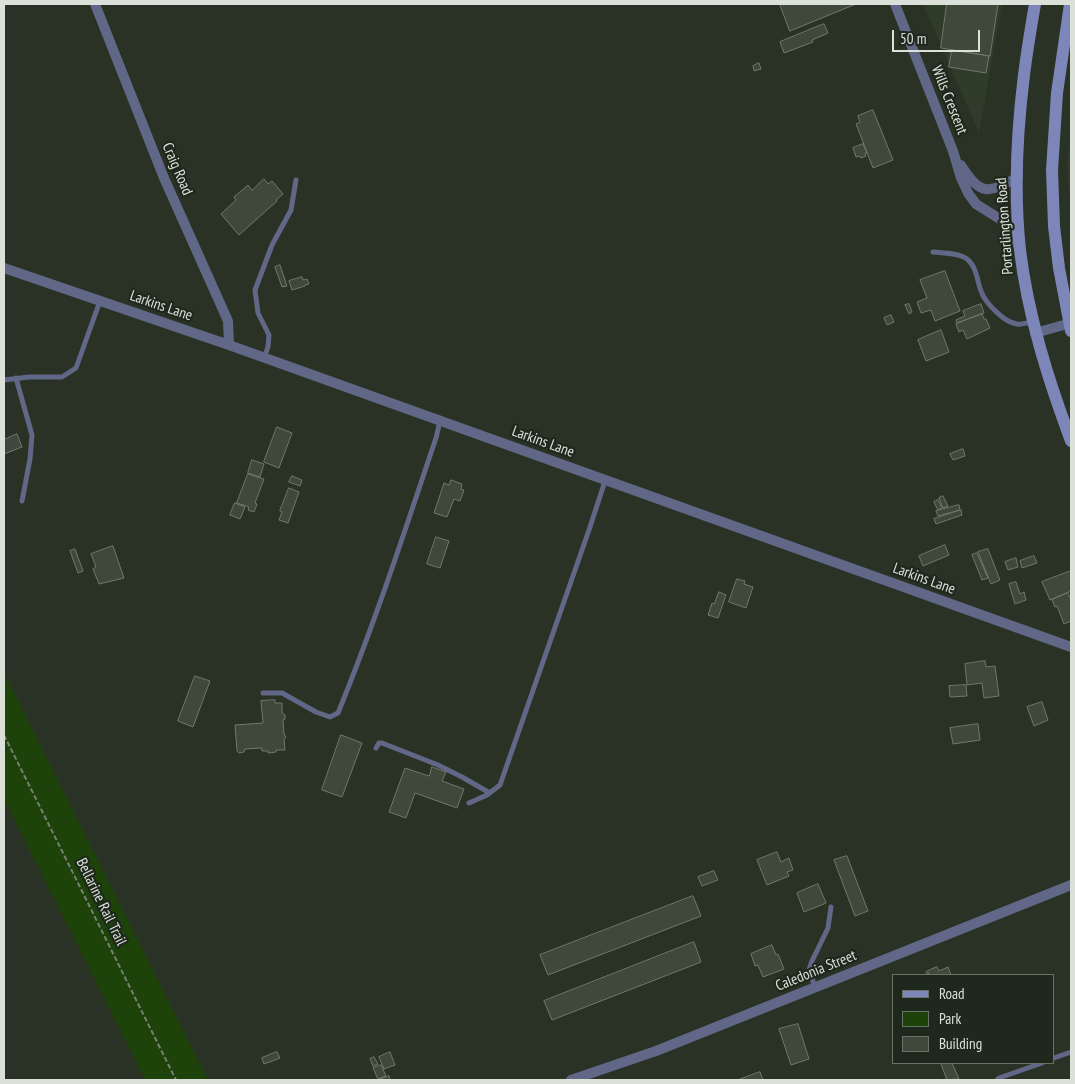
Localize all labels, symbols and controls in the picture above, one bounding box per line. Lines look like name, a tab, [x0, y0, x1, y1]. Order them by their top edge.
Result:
scale bar	[895, 20, 982, 52]
text: 50 m	[900, 29, 926, 48]
street label: Wills Crescent	[927, 63, 971, 137]
street label: Craig Road	[158, 140, 196, 198]
street label: Portarlington Road	[993, 177, 1017, 275]
street label: Larkins Lane	[127, 287, 195, 325]
street label: Larkins Lane	[509, 422, 577, 462]
street label: Larkins Lane	[890, 559, 958, 599]
street label: Bellarine Rail Trail	[72, 855, 130, 949]
street label: Caledonia Street	[773, 947, 859, 995]
legend	[892, 974, 1055, 1064]
text: Road	[939, 984, 965, 1003]
text: Park	[939, 1009, 961, 1028]
text: Building	[939, 1034, 982, 1053]

